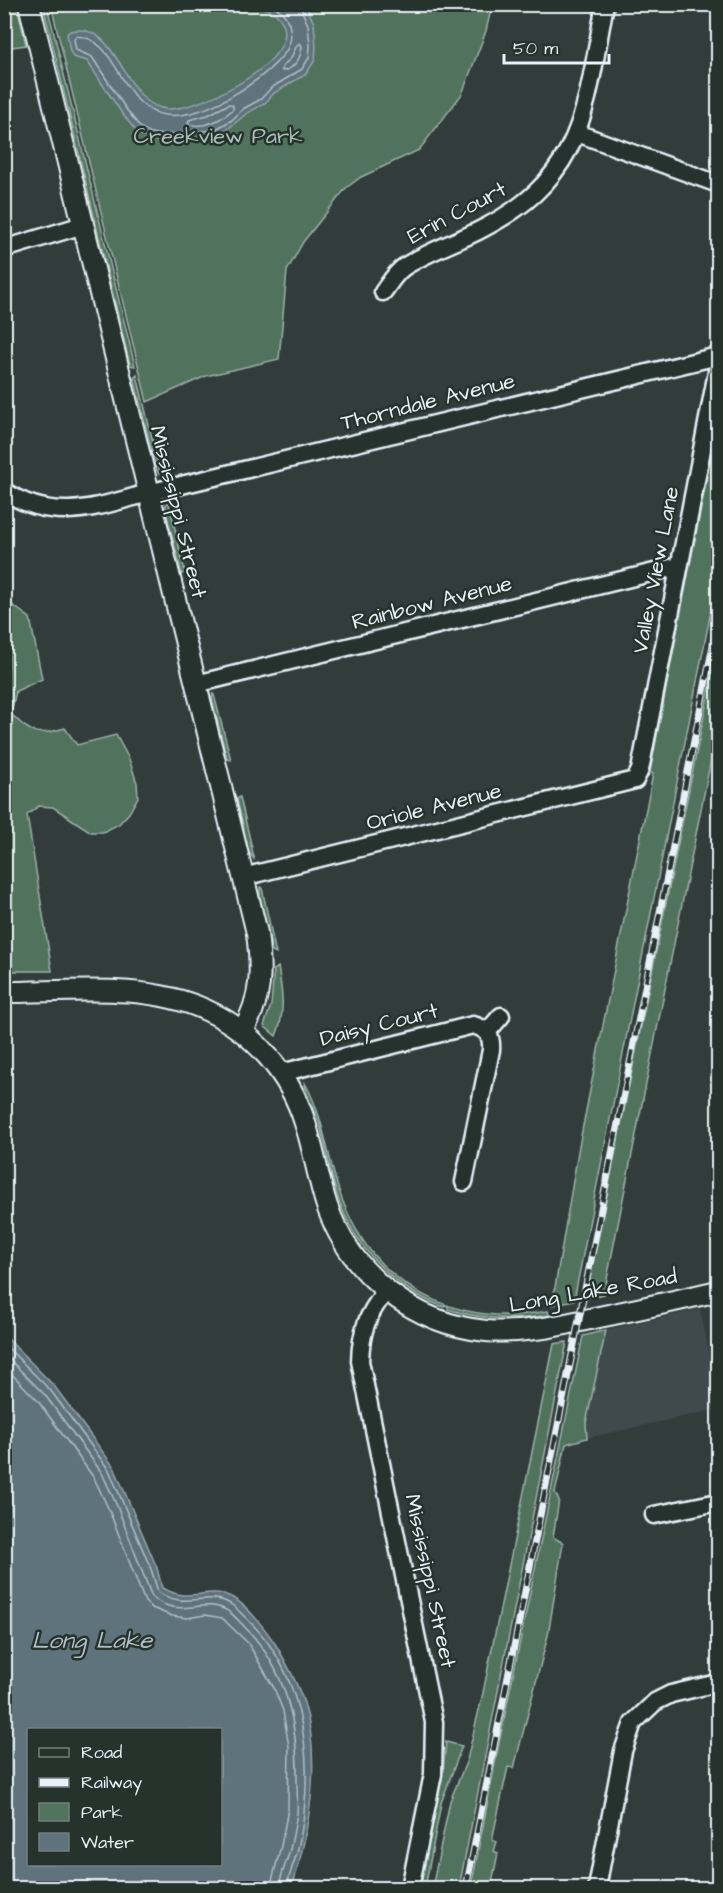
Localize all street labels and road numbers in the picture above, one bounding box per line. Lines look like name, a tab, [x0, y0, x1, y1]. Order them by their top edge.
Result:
street label: Erin Court	[402, 174, 512, 252]
street label: Thorndale Avenue	[338, 365, 518, 439]
street label: Mississippi Street	[142, 422, 214, 602]
street label: Valley View Lane	[625, 484, 688, 656]
street label: Rainbow Avenue	[349, 568, 515, 638]
street label: Oriole Avenue	[363, 775, 505, 839]
street label: Daisy Court	[317, 995, 442, 1056]
street label: Long Lake Road	[507, 1261, 680, 1322]
street label: Mississippi Street	[396, 1491, 464, 1671]

